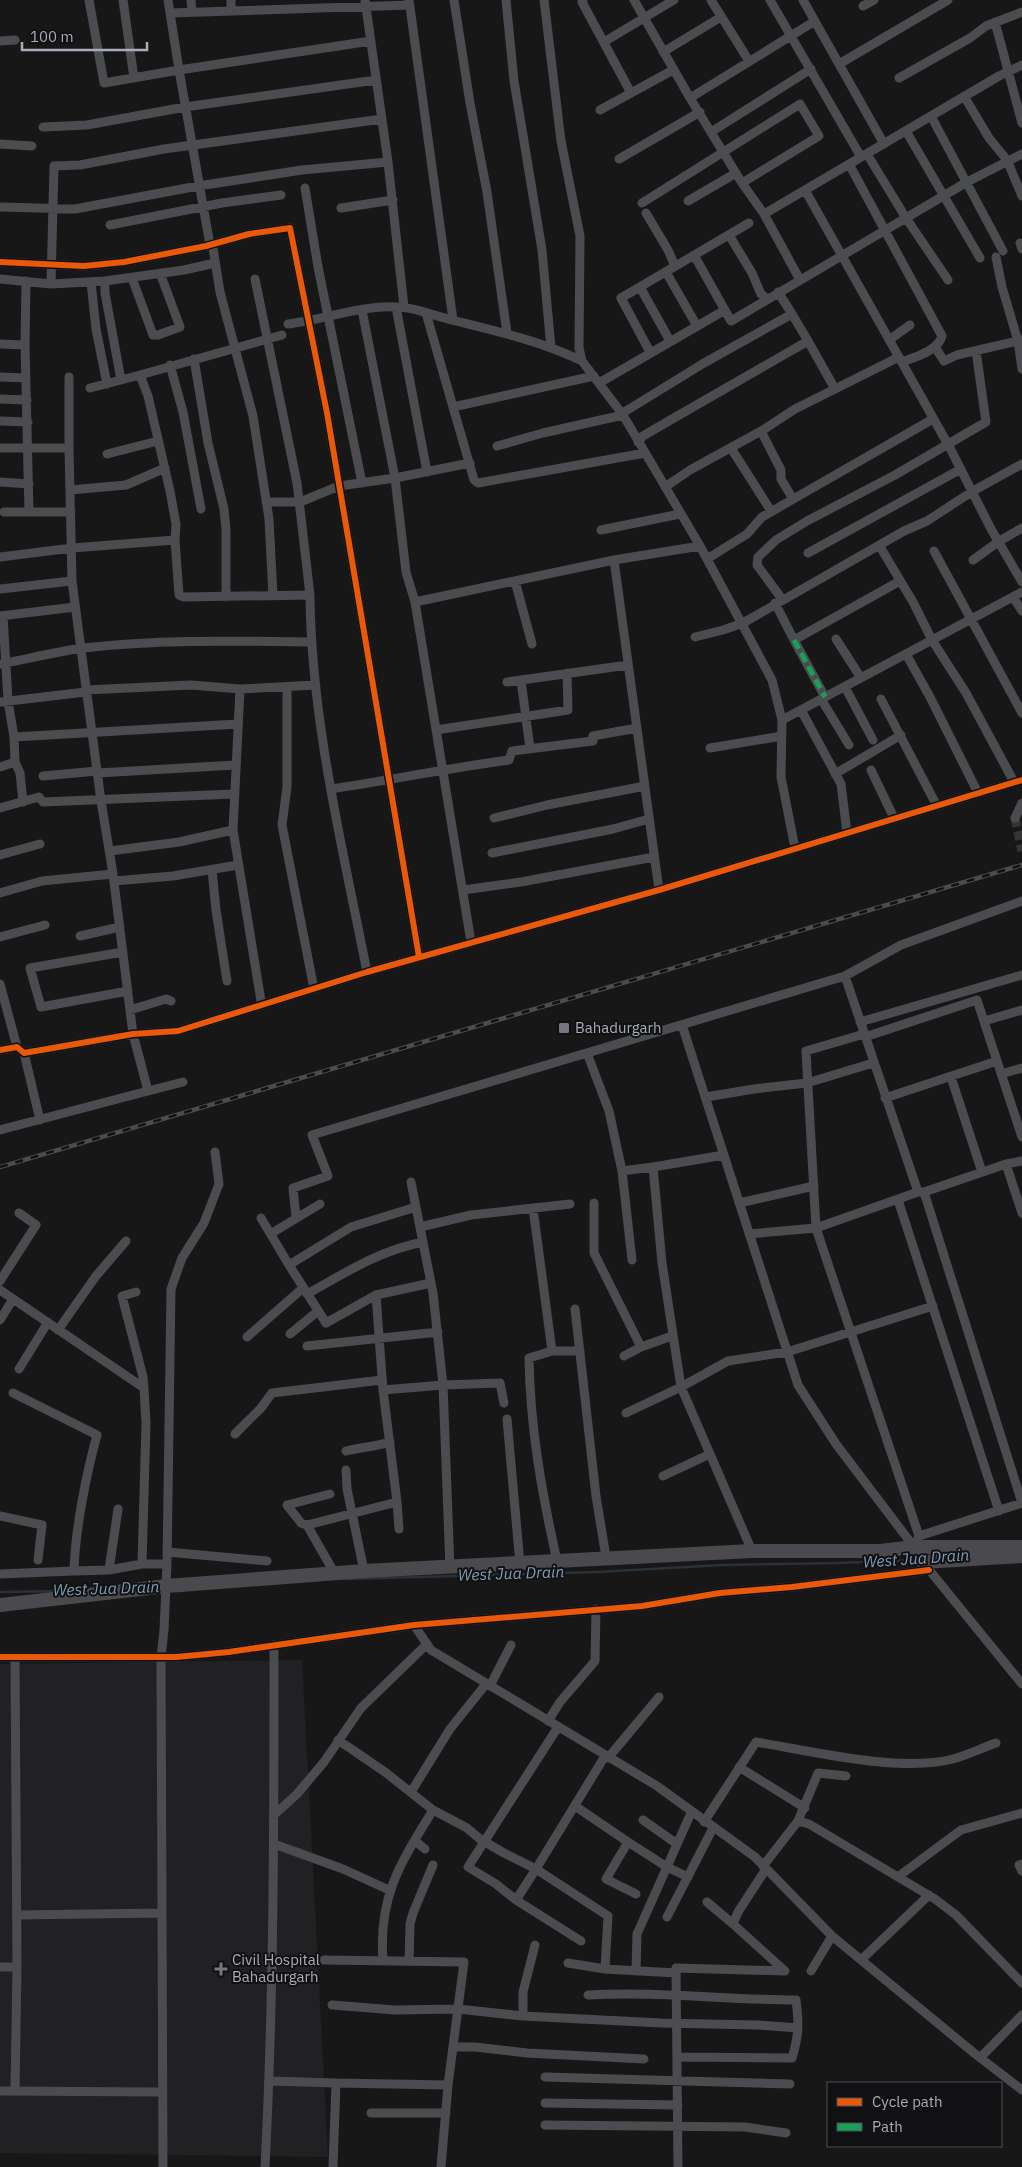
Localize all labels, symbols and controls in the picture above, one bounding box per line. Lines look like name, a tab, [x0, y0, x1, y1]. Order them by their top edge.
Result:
scale bar	[22, 20, 148, 52]
text: 100 m	[30, 27, 74, 46]
place label: Bahadurgarh	[575, 1018, 662, 1037]
marker: Bahadurgarh	[557, 1021, 571, 1035]
water label: West Jua Drain	[862, 1544, 970, 1572]
water label: West Jua Drain	[457, 1561, 565, 1585]
water label: West Jua Drain	[52, 1576, 160, 1600]
place label: Civil Hospital Bahadurgarh	[232, 1950, 320, 1986]
marker: Civil Hospital Bahadurgarh	[214, 1962, 228, 1976]
legend	[827, 2082, 1002, 2147]
text: Cycle path	[872, 2092, 943, 2111]
text: Path	[872, 2117, 903, 2136]

